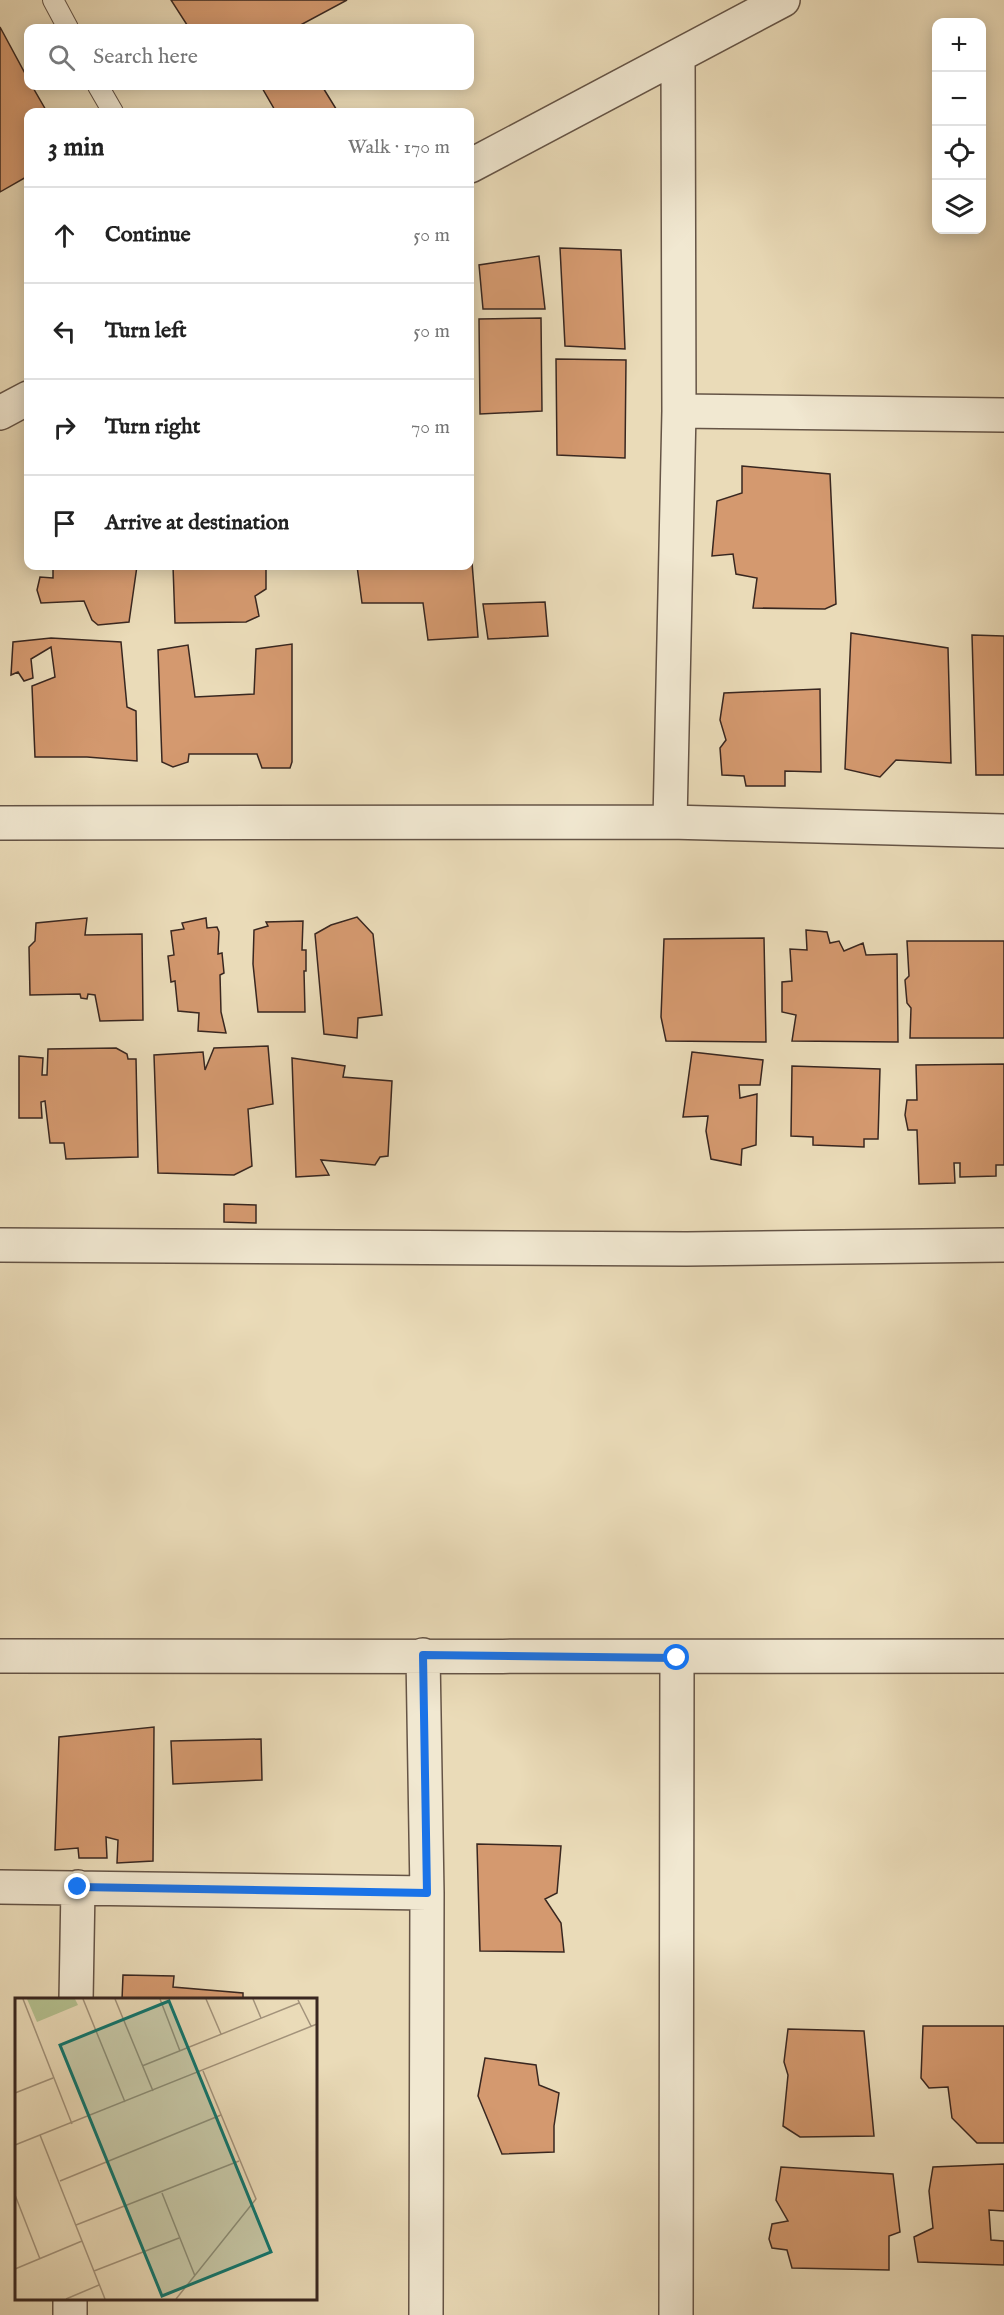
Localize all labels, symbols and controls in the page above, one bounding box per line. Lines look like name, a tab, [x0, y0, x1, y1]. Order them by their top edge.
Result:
map controls	[932, 18, 986, 234]
button: +	[932, 18, 986, 72]
search box	[24, 24, 474, 90]
icon: search	[45, 41, 78, 74]
text: Search here	[93, 43, 198, 71]
button: −	[932, 72, 986, 126]
button: locate	[932, 126, 986, 180]
text: 3 min	[48, 131, 104, 164]
text: Walk · 170 m	[348, 135, 450, 160]
button: layers	[932, 180, 986, 234]
icon: ahead	[48, 219, 81, 252]
text: Continue	[105, 221, 191, 249]
text: 50 m	[413, 223, 450, 248]
icon: left	[48, 315, 81, 348]
text: Turn left	[105, 317, 187, 345]
text: 50 m	[413, 319, 450, 344]
icon: right	[48, 411, 81, 444]
text: Turn right	[105, 413, 200, 441]
text: 70 m	[411, 415, 450, 440]
icon: arrive	[48, 507, 81, 540]
text: Arrive at destination	[105, 509, 289, 537]
route start	[663, 1644, 689, 1670]
route end	[64, 1873, 90, 1899]
inset map	[15, 1998, 316, 2300]

